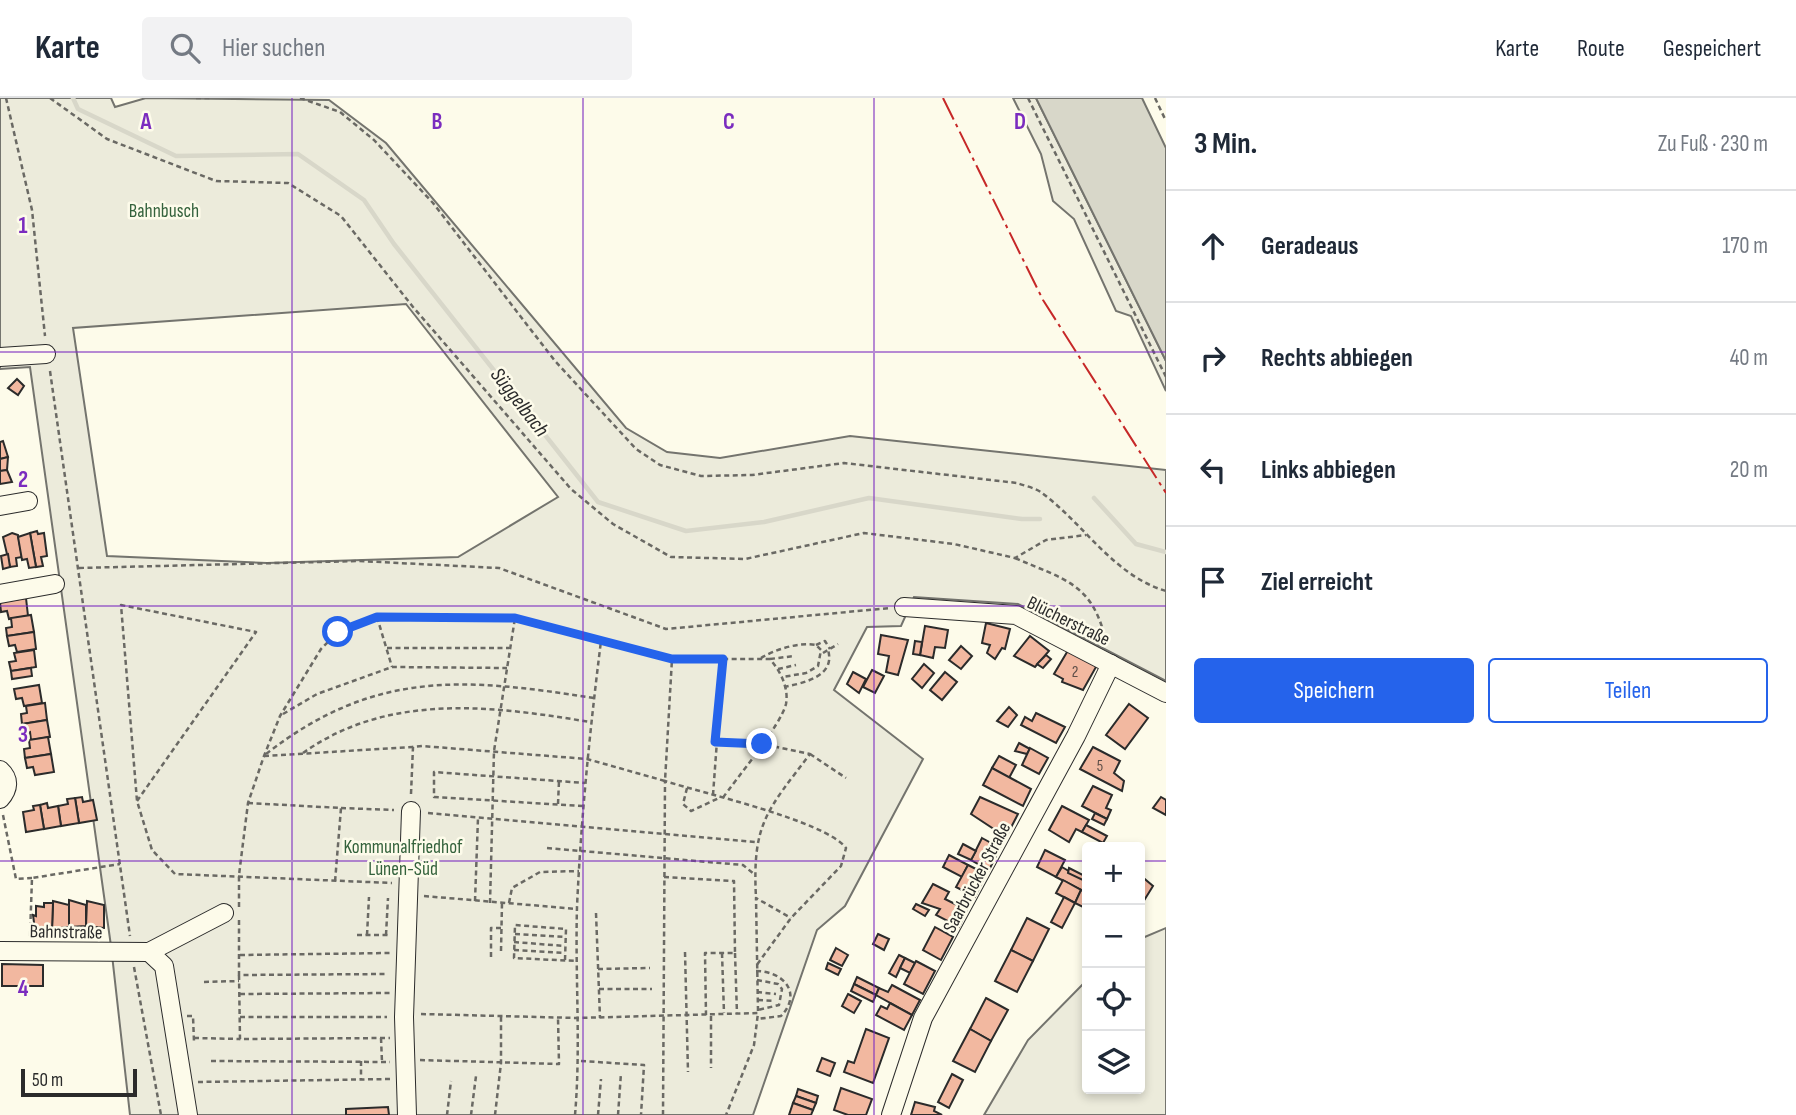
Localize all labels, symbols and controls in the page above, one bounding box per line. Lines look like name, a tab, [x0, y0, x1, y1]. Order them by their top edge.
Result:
search box	[142, 17, 632, 80]
text: Karte	[35, 28, 100, 68]
icon: search	[166, 29, 204, 67]
text: Hier suchen	[222, 33, 325, 64]
text: Karte	[1495, 34, 1539, 63]
text: Route	[1577, 34, 1625, 63]
text: Gespeichert	[1663, 34, 1761, 63]
text: A	[140, 108, 153, 136]
text: B	[432, 108, 443, 136]
text: C	[723, 108, 735, 136]
text: D	[1014, 108, 1026, 136]
text: 3 Min.	[1194, 126, 1257, 162]
text: Zu Fuß · 230 m	[1658, 130, 1768, 158]
park label: Bahnbusch	[129, 200, 199, 223]
text: 1	[18, 212, 28, 240]
icon: ahead	[1194, 227, 1232, 265]
text: Geradeaus	[1261, 231, 1359, 262]
text: 170 m	[1722, 232, 1768, 260]
icon: right	[1194, 339, 1232, 377]
text: Rechts abbiegen	[1261, 343, 1413, 374]
text: 40 m	[1730, 344, 1768, 372]
water label: Süggelbach	[485, 363, 554, 442]
icon: left	[1194, 451, 1232, 489]
text: Links abbiegen	[1261, 455, 1396, 486]
text: 20 m	[1730, 456, 1768, 484]
text: 2	[18, 466, 28, 494]
icon: arrive	[1194, 563, 1232, 601]
text: Ziel erreicht	[1261, 567, 1373, 598]
street label: Blücherstraße	[1023, 591, 1113, 651]
route start	[322, 616, 353, 647]
button: Speichern	[1194, 658, 1474, 723]
button: Teilen	[1488, 658, 1768, 723]
house number: 2	[1072, 663, 1078, 682]
text: 3	[18, 721, 28, 749]
route end	[746, 728, 777, 759]
house number: 5	[1097, 757, 1103, 776]
street label: Saarbrücker Straße	[938, 818, 1016, 937]
park label: Kommunalfriedhof Lünen-Süd	[344, 836, 463, 881]
map controls	[1082, 842, 1145, 1094]
button: +	[1082, 842, 1145, 905]
button: −	[1082, 905, 1145, 968]
street label: Bahnstraße	[29, 920, 103, 945]
button: locate	[1082, 968, 1145, 1031]
text: 4	[18, 975, 29, 1003]
button: layers	[1082, 1031, 1145, 1094]
scale bar	[21, 1066, 136, 1098]
text: 50 m	[32, 1069, 63, 1092]

